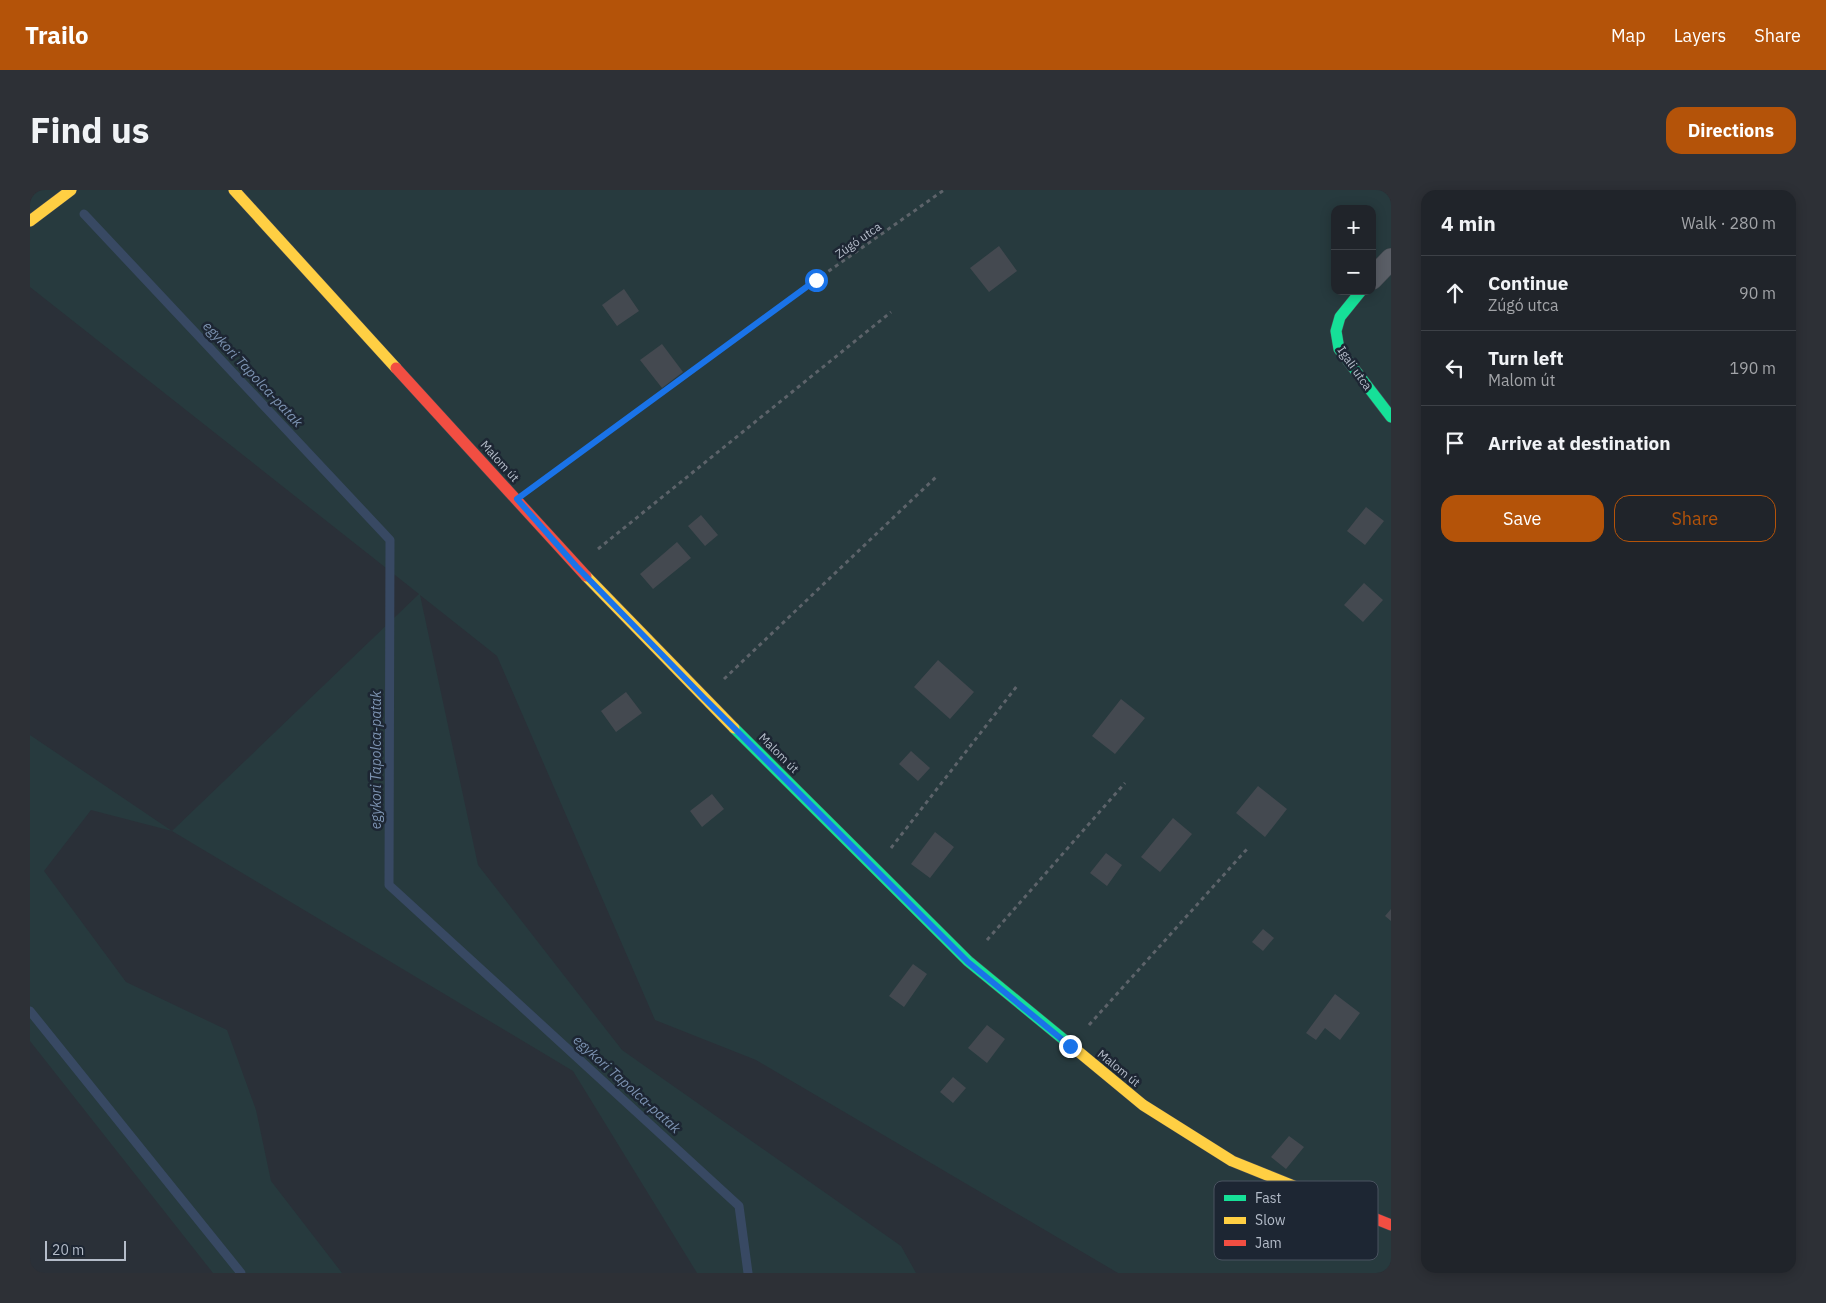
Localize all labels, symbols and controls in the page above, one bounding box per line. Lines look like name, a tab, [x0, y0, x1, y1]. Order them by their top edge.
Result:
text: Trailo	[25, 19, 89, 51]
text: Map	[1611, 24, 1646, 47]
text: Layers	[1674, 24, 1726, 47]
text: Share	[1754, 24, 1801, 47]
text: Find us	[30, 107, 149, 153]
button: Directions	[1666, 107, 1796, 154]
map controls	[1331, 205, 1376, 295]
button: +	[1331, 205, 1376, 250]
text: 4 min	[1441, 209, 1496, 237]
text: Walk · 280 m	[1681, 213, 1776, 233]
street label: Zúgó utca	[832, 218, 884, 261]
button: −	[1331, 250, 1376, 295]
route start	[805, 269, 828, 292]
text: Continue	[1488, 271, 1568, 295]
icon: ahead	[1441, 279, 1469, 307]
text: 90 m	[1739, 283, 1776, 303]
text: Zúgó utca	[1488, 295, 1559, 315]
water label: egykori Tapolca-patak	[199, 317, 307, 431]
street label: Igali utca	[1335, 343, 1376, 393]
text: Turn left	[1488, 346, 1564, 370]
icon: left	[1441, 354, 1469, 382]
text: 190 m	[1729, 358, 1776, 378]
text: Malom út	[1488, 370, 1555, 390]
icon: arrive	[1441, 429, 1469, 457]
text: Arrive at destination	[1488, 431, 1671, 455]
street label: Malom út	[478, 437, 522, 485]
button: Save	[1441, 495, 1604, 542]
button: Share	[1614, 495, 1776, 542]
water label: egykori Tapolca-patak	[367, 690, 385, 829]
street label: Malom út	[756, 730, 802, 776]
water label: egykori Tapolca-patak	[570, 1031, 685, 1138]
route end	[1059, 1035, 1082, 1058]
street label: Malom út	[1095, 1046, 1143, 1090]
legend	[1214, 1181, 1378, 1260]
text: Fast	[1255, 1189, 1281, 1207]
text: Slow	[1255, 1211, 1286, 1229]
text: Jam	[1255, 1234, 1282, 1252]
scale bar	[45, 1238, 126, 1261]
text: 20 m	[52, 1241, 84, 1259]

